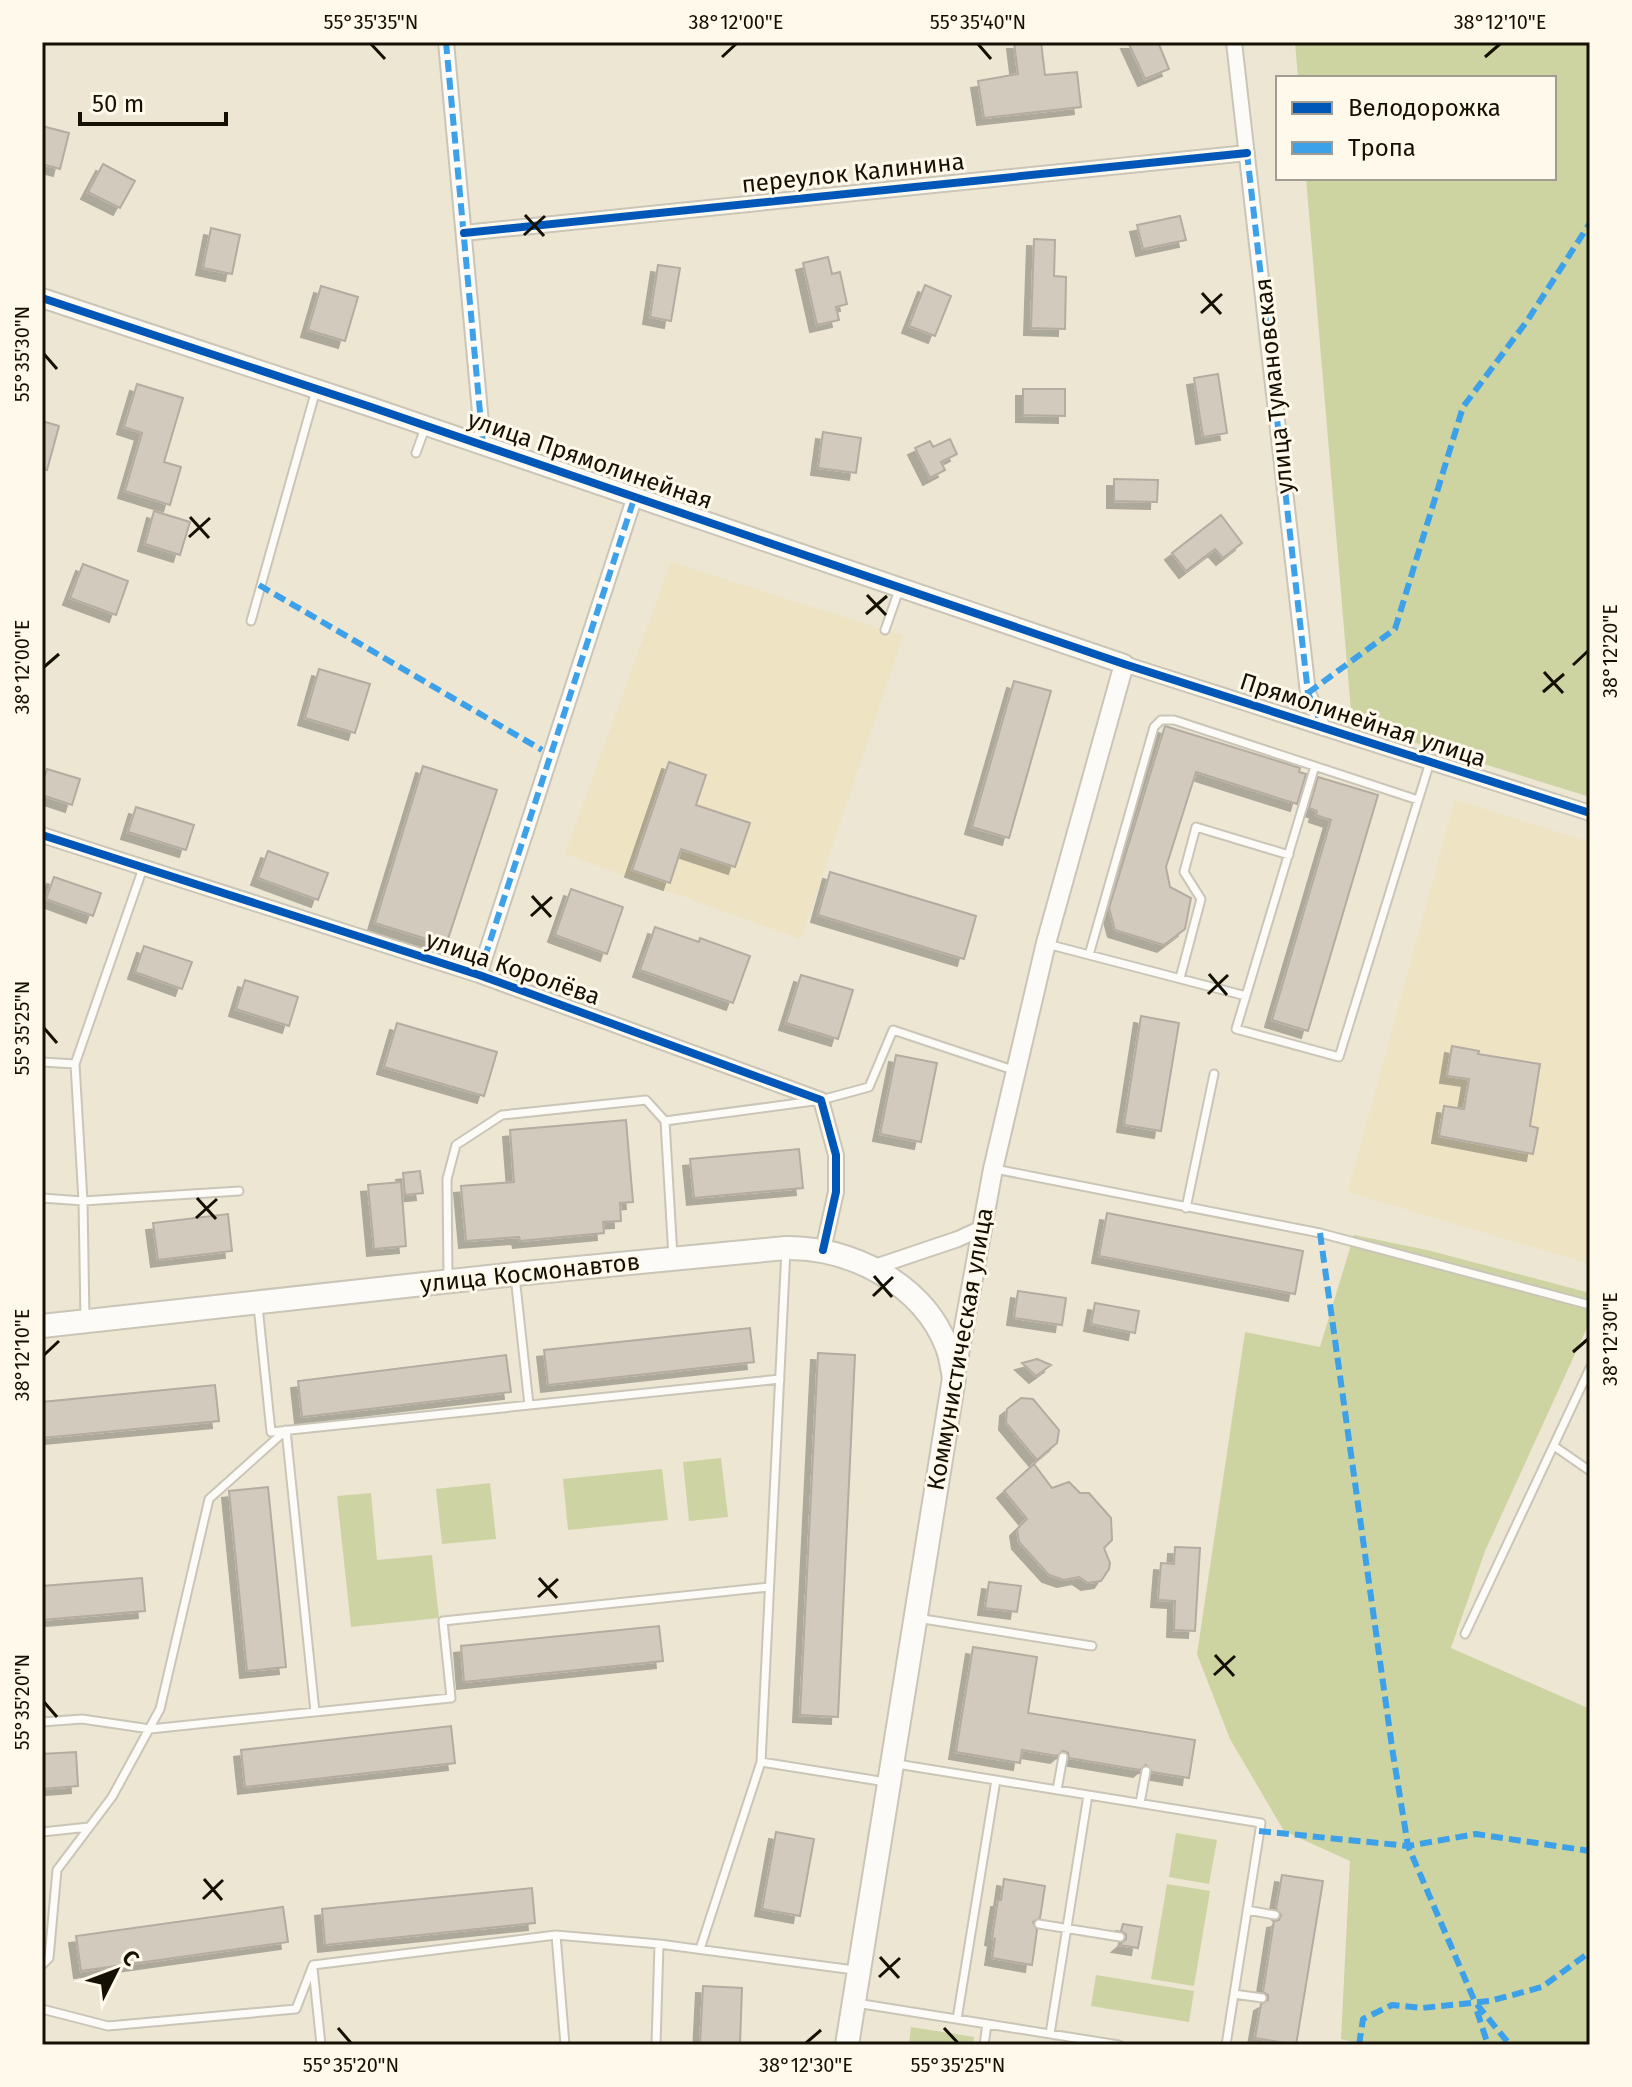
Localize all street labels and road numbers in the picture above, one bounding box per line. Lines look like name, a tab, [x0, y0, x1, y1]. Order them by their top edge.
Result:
street label: переулок Калинина	[740, 147, 966, 199]
street label: улица Тумановская	[1249, 277, 1299, 495]
street label: улица Прямолинейная	[464, 405, 716, 515]
street label: Прямолинейная улица	[1236, 667, 1490, 773]
street label: улица Королёва	[422, 925, 604, 1011]
street label: Коммунистическая улица	[921, 1206, 999, 1492]
street label: улица Космонавтов	[419, 1248, 641, 1298]

